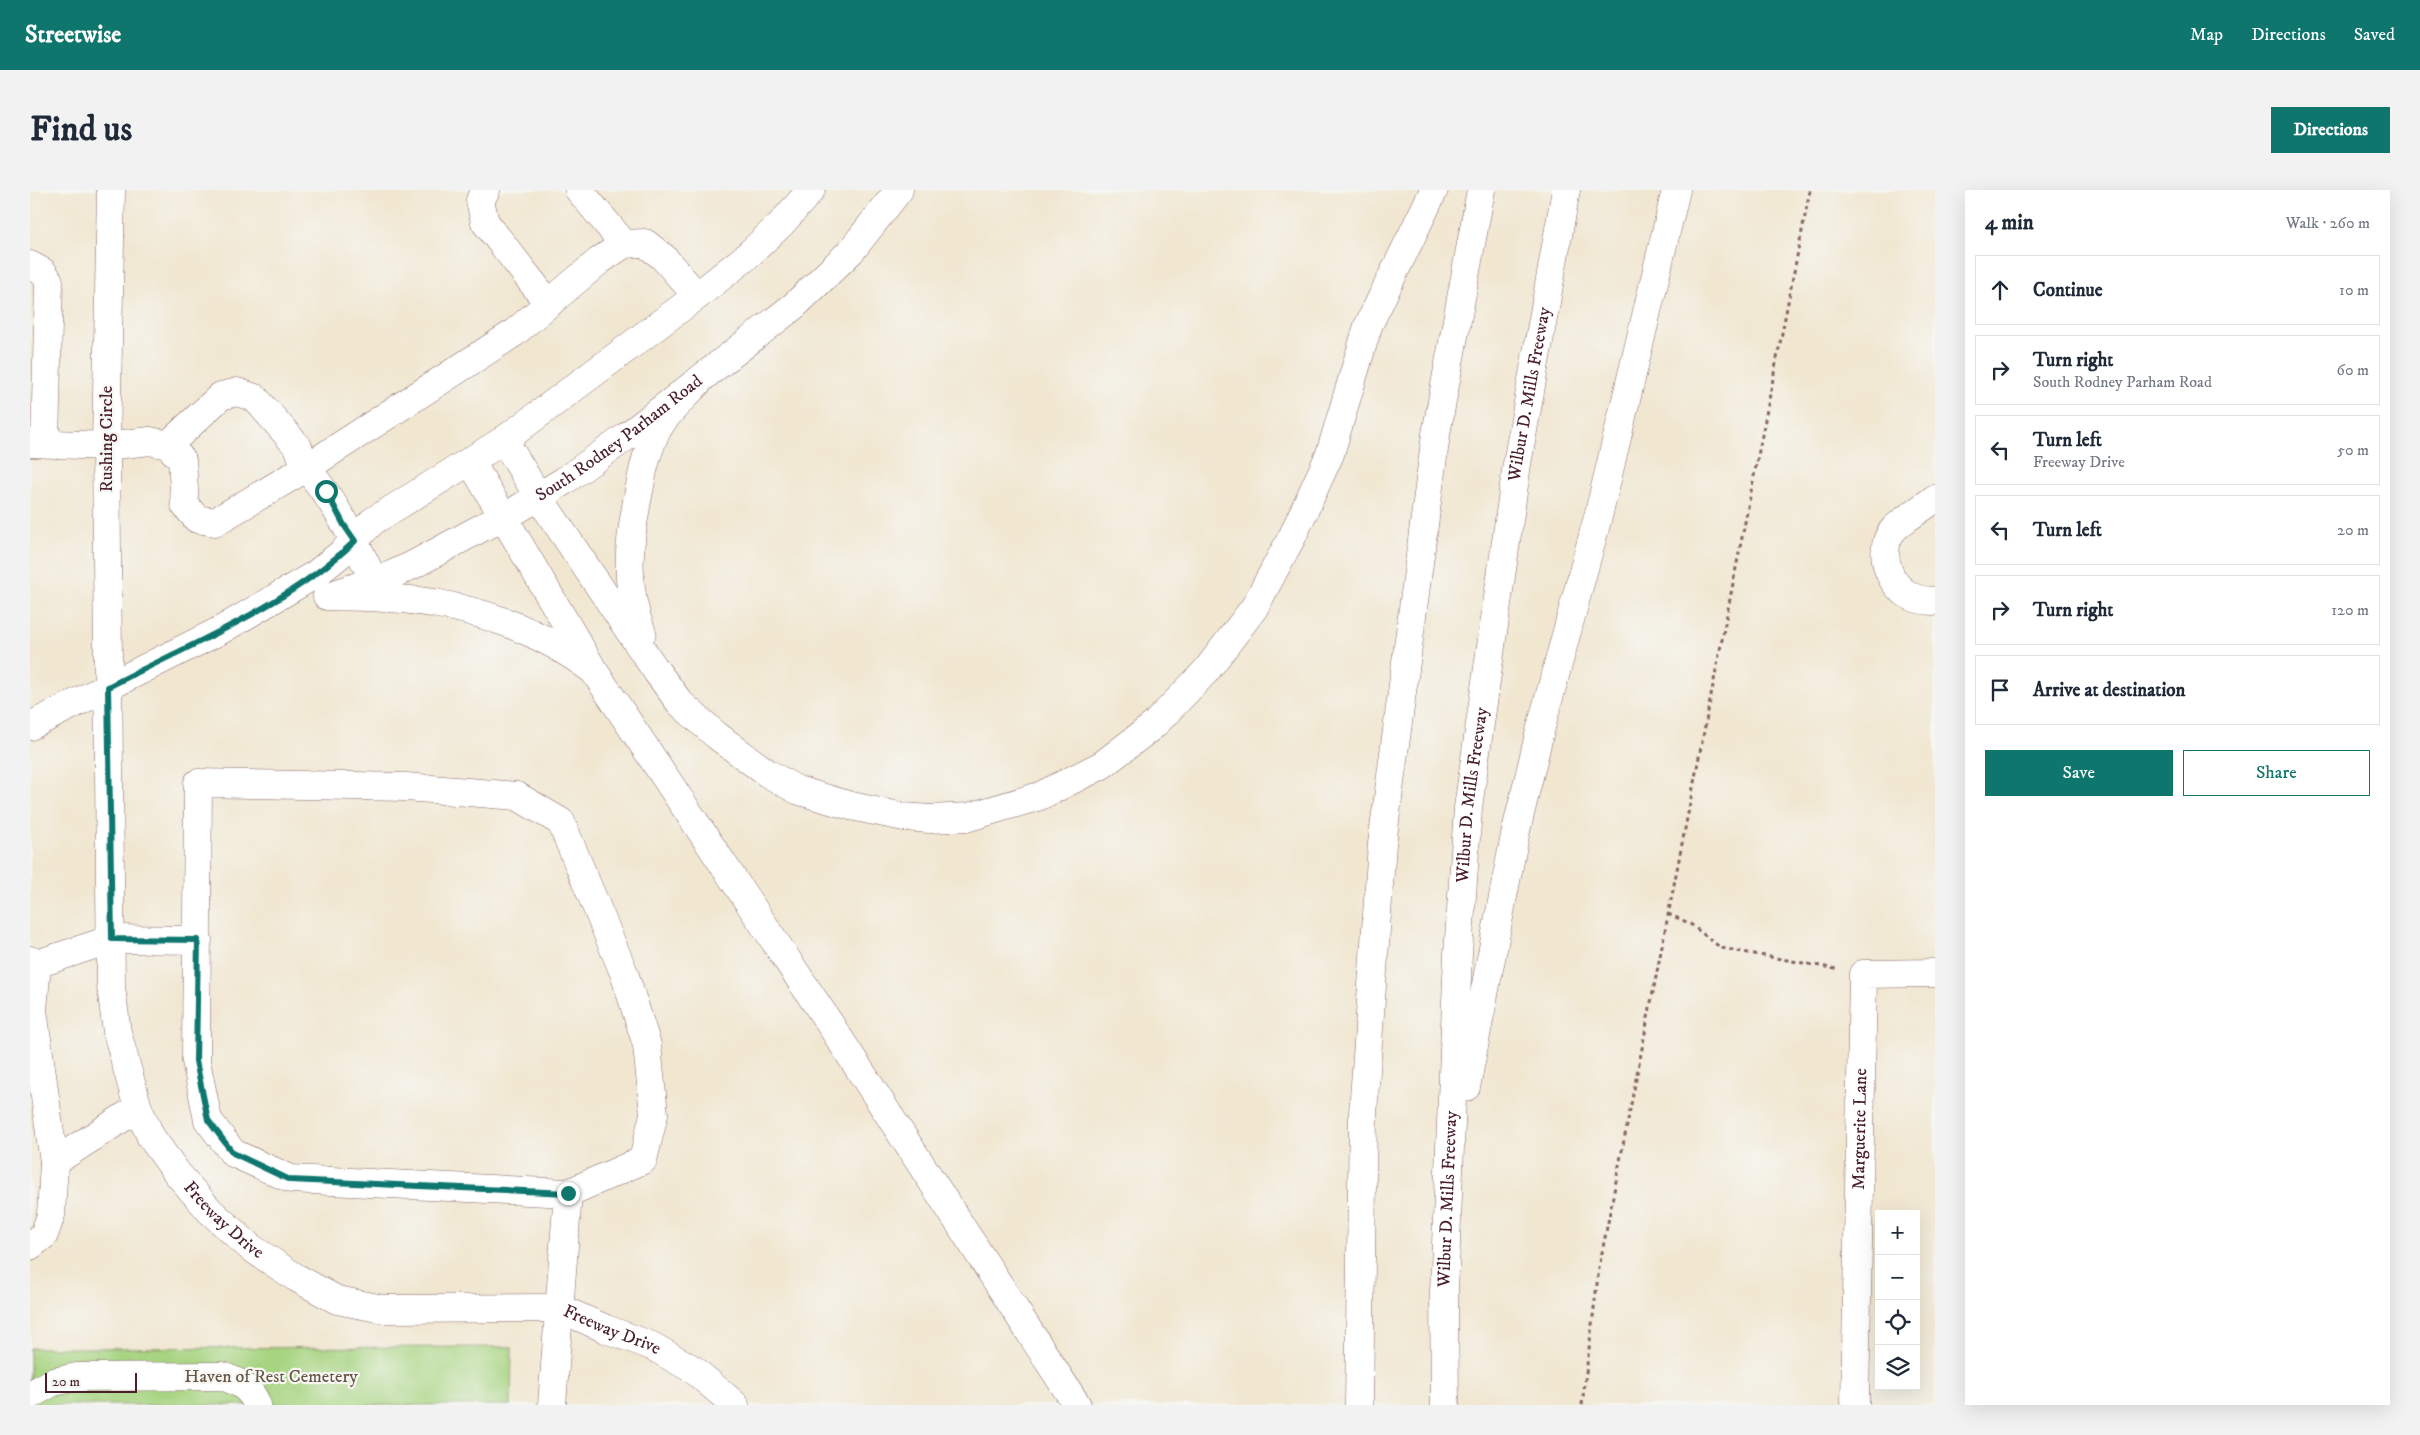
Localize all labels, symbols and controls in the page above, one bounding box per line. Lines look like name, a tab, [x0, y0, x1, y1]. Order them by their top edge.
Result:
text: Streetwise	[25, 20, 121, 50]
text: Map	[2190, 24, 2223, 46]
text: Directions	[2251, 24, 2326, 46]
text: Saved	[2354, 24, 2395, 46]
button: Directions	[2271, 107, 2390, 153]
text: Find us	[30, 108, 132, 152]
text: 4 min	[1985, 210, 2034, 236]
text: Walk · 260 m	[2286, 213, 2370, 233]
icon: ahead	[1986, 276, 2014, 304]
text: Continue	[2033, 279, 2103, 302]
text: 10 m	[2339, 280, 2369, 300]
street label: Wilbur D. Mills Freeway	[1504, 305, 1556, 484]
text: Turn right	[2033, 349, 2113, 372]
icon: right	[1986, 356, 2014, 384]
text: 60 m	[2337, 360, 2369, 380]
street label: South Rodney Parham Road	[532, 370, 707, 507]
text: South Rodney Parham Road	[2033, 372, 2212, 392]
street label: Rushing Circle	[96, 386, 118, 492]
text: Turn left	[2033, 429, 2102, 452]
icon: left	[1986, 436, 2014, 464]
text: 50 m	[2337, 440, 2369, 460]
text: Freeway Drive	[2033, 452, 2125, 472]
route start	[315, 480, 338, 503]
icon: left	[1986, 516, 2014, 544]
text: Turn left	[2033, 519, 2102, 542]
text: 20 m	[2337, 520, 2369, 540]
icon: right	[1986, 596, 2014, 624]
text: Turn right	[2033, 599, 2113, 622]
text: 120 m	[2331, 600, 2369, 620]
icon: arrive	[1986, 676, 2014, 704]
text: Arrive at destination	[2033, 679, 2185, 702]
street label: Wilbur D. Mills Freeway	[1452, 705, 1493, 885]
button: Save	[1985, 750, 2173, 796]
button: Share	[2183, 750, 2370, 796]
street label: Marguerite Lane	[1848, 1068, 1872, 1190]
street label: Wilbur D. Mills Freeway	[1433, 1110, 1463, 1289]
street label: Freeway Drive	[178, 1177, 268, 1264]
route end	[557, 1182, 580, 1205]
map controls	[1875, 1210, 1920, 1390]
button: +	[1875, 1210, 1920, 1255]
button: −	[1875, 1255, 1920, 1300]
street label: Freeway Drive	[560, 1300, 665, 1360]
button: locate	[1875, 1300, 1920, 1345]
button: layers	[1875, 1345, 1920, 1390]
park label: Haven of Rest Cemetery	[184, 1366, 358, 1388]
scale bar	[45, 1370, 138, 1393]
text: 20 m	[52, 1373, 80, 1391]

